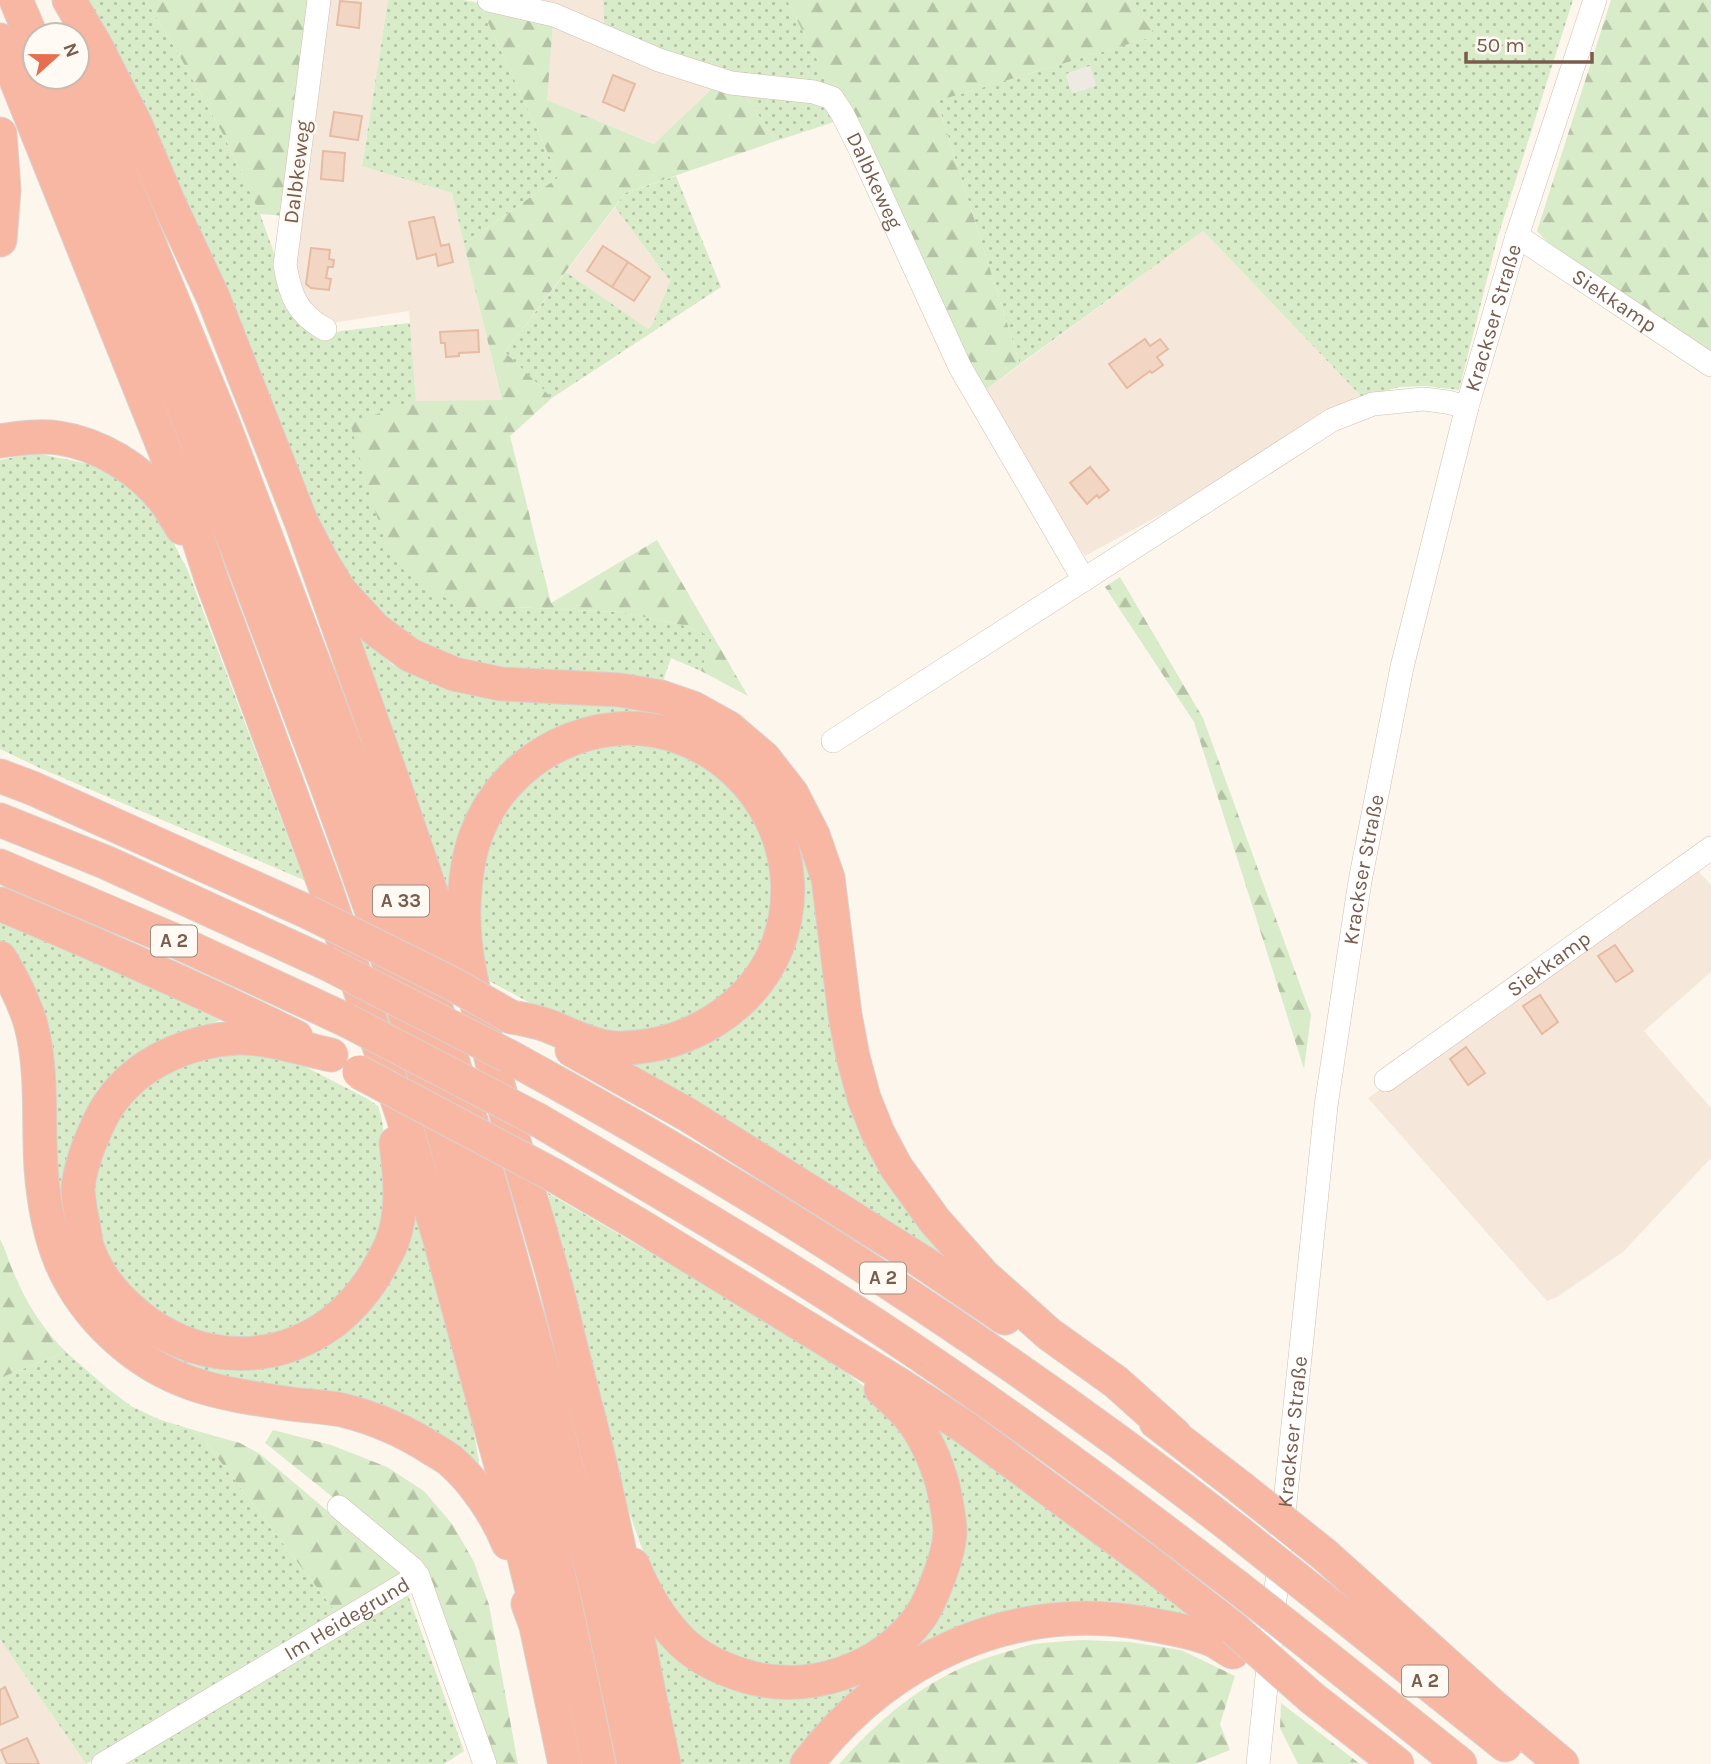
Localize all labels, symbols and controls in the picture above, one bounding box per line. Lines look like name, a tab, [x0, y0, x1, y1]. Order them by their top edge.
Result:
north arrow	[21, 21, 91, 91]
scale bar	[1466, 21, 1592, 65]
text: 50 m	[1476, 33, 1525, 57]
text: N	[58, 40, 84, 61]
street label: Dalbkeweg	[279, 119, 315, 225]
street label: Dalbkeweg	[841, 128, 907, 233]
street label: Krackser Straße	[1460, 241, 1526, 394]
street label: Siekkamp	[1567, 264, 1661, 338]
street label: Krackser Straße	[1339, 792, 1389, 946]
road number: A 33	[373, 886, 429, 917]
road number: A 2	[151, 925, 197, 956]
street label: Siekkamp	[1502, 926, 1595, 1002]
road number: A 2	[860, 1262, 906, 1294]
street label: Krackser Straße	[1273, 1355, 1312, 1509]
street label: Im Heidegrund	[280, 1572, 414, 1665]
road number: A 2	[1402, 1666, 1448, 1696]

